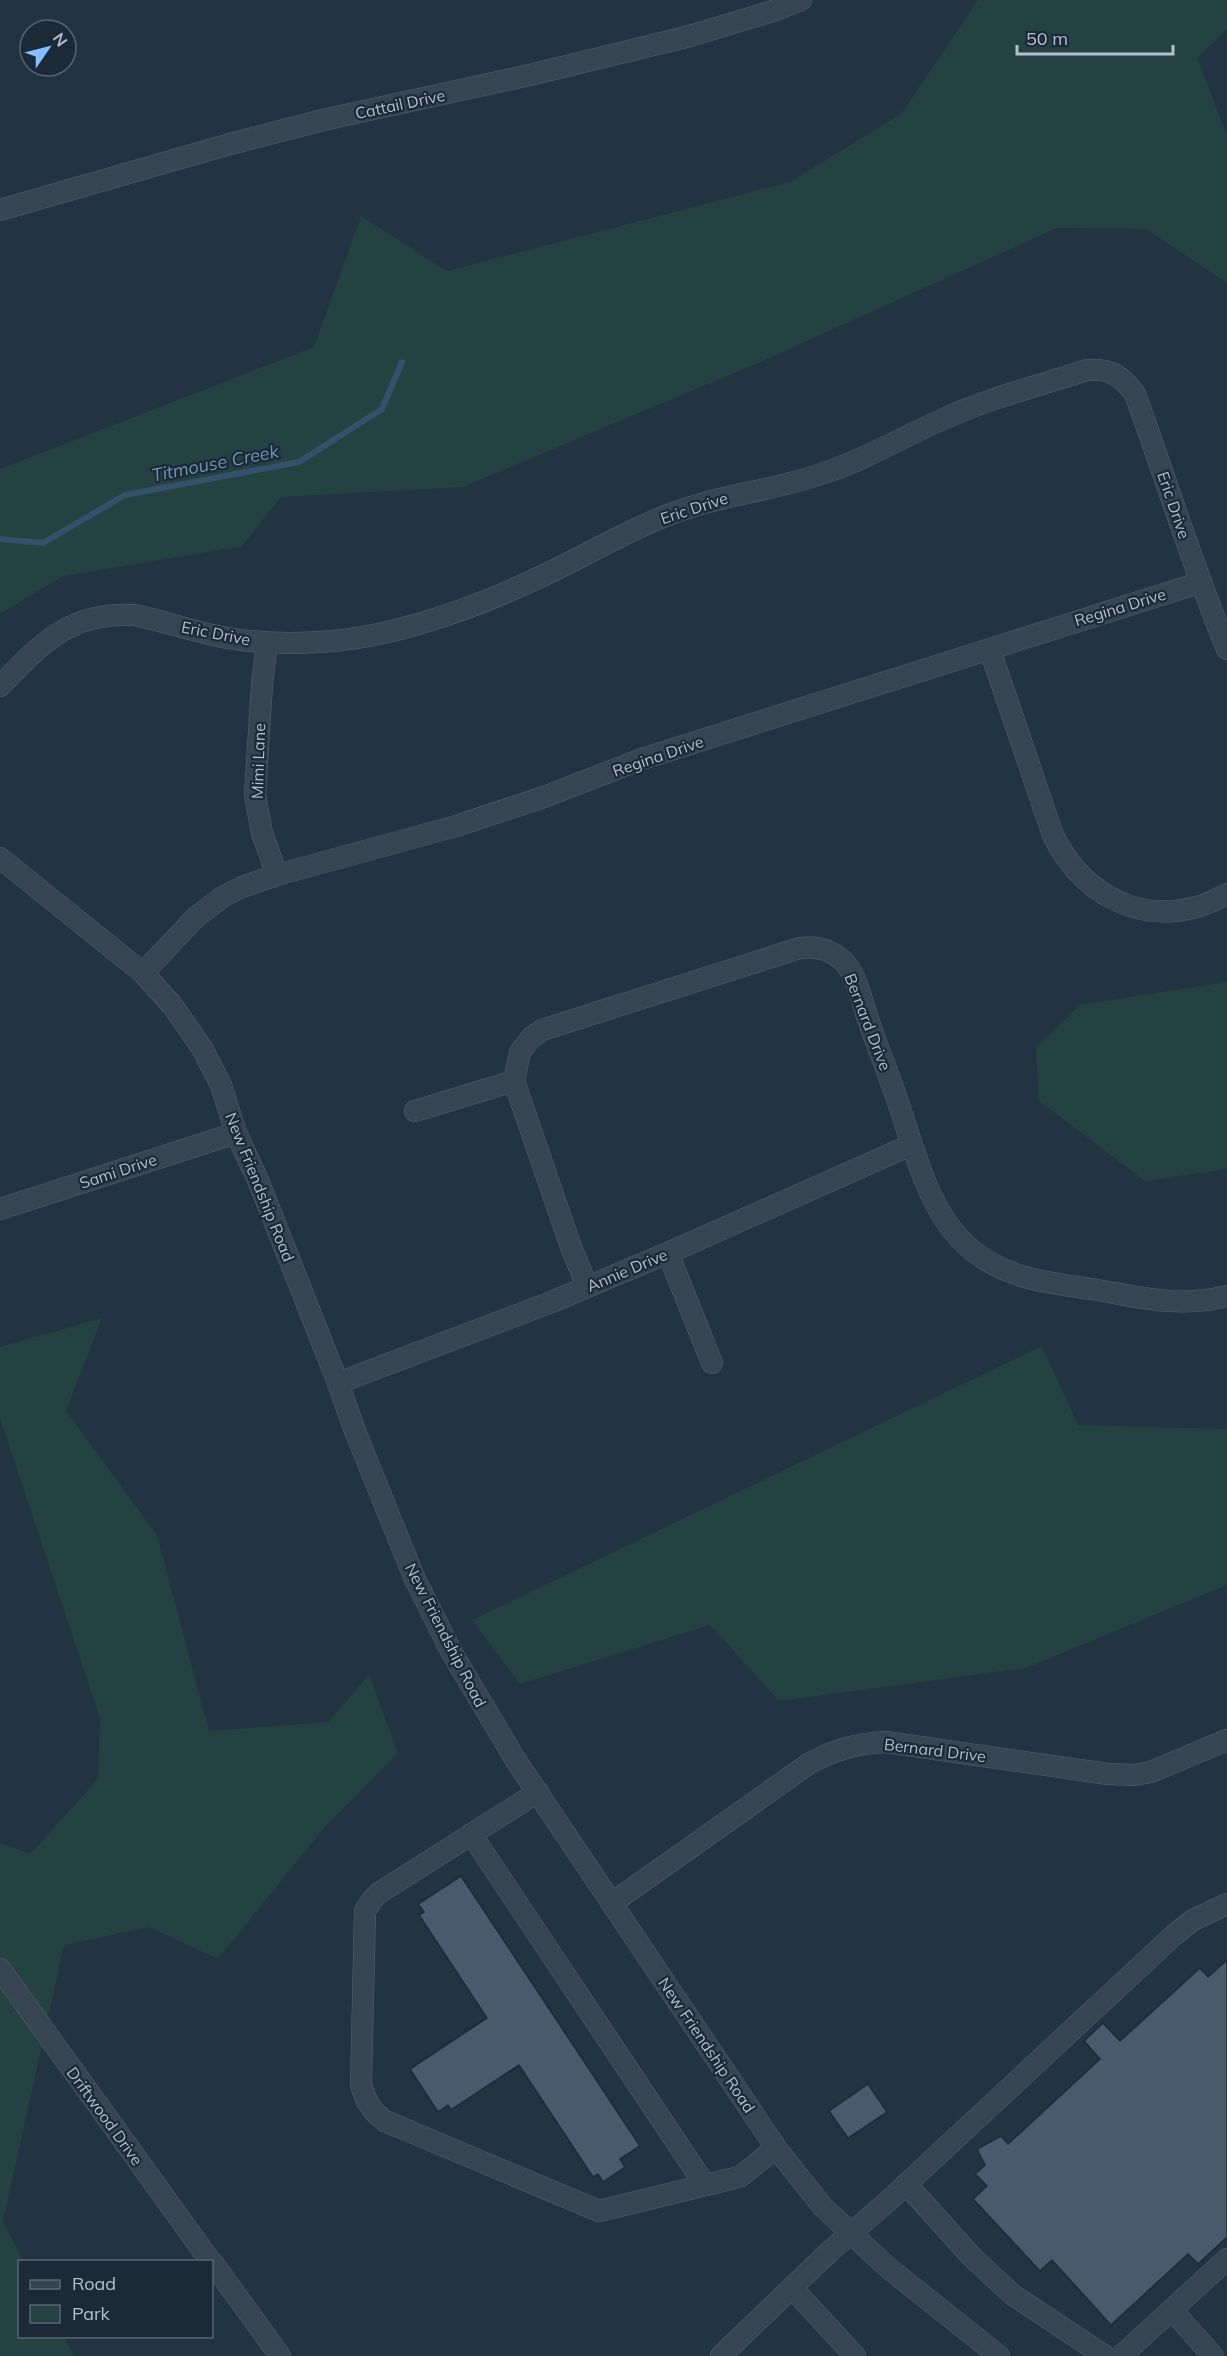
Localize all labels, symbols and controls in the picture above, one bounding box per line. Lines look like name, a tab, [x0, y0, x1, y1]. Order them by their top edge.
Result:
north arrow	[18, 18, 78, 78]
scale bar	[1017, 18, 1173, 56]
text: 50 m	[1026, 27, 1068, 50]
text: N	[49, 29, 72, 50]
street label: Cattail Drive	[353, 85, 447, 123]
water label: Titmouse Creek	[150, 439, 281, 487]
street label: Eric Drive	[1153, 469, 1195, 541]
street label: Eric Drive	[658, 488, 730, 528]
street label: Regina Drive	[1072, 584, 1168, 630]
street label: Eric Drive	[180, 617, 252, 649]
street label: Mimi Lane	[247, 723, 269, 799]
street label: Regina Drive	[610, 731, 706, 781]
street label: Bernard Drive	[840, 971, 896, 1073]
street label: New Friendship Road	[221, 1110, 299, 1264]
street label: Sami Drive	[77, 1149, 159, 1193]
street label: Annie Drive	[584, 1244, 670, 1296]
street label: New Friendship Road	[401, 1560, 491, 1710]
street label: Bernard Drive	[883, 1734, 987, 1766]
street label: New Friendship Road	[654, 1974, 760, 2116]
street label: Driftwood Drive	[63, 2063, 147, 2169]
legend	[18, 2260, 213, 2338]
text: Road	[72, 2272, 116, 2295]
text: Park	[72, 2302, 111, 2325]

